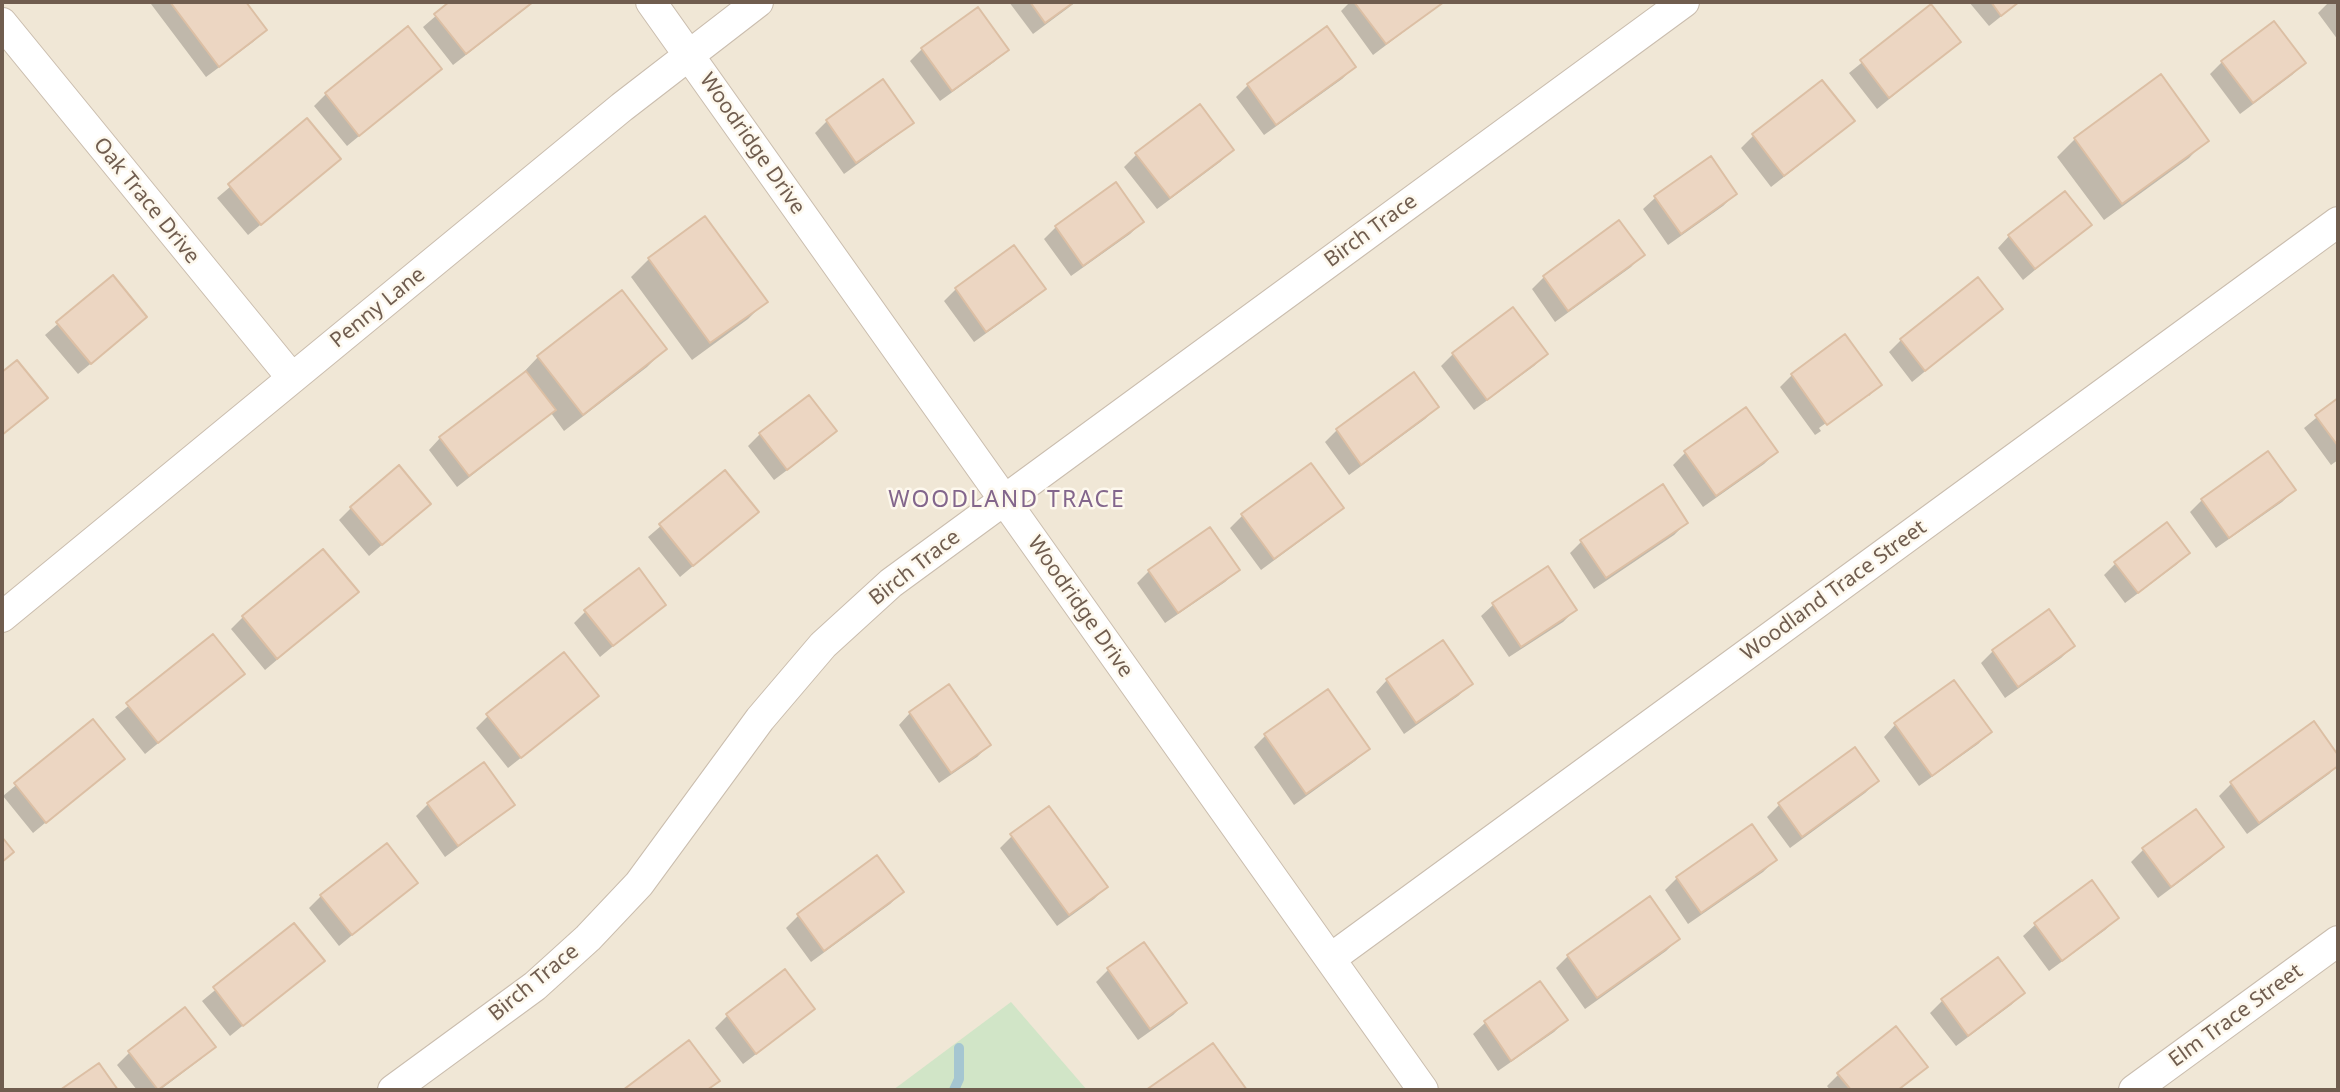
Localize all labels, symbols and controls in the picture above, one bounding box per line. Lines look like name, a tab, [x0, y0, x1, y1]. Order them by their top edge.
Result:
street label: Woodridge Drive	[694, 69, 810, 219]
street label: Oak Trace Drive	[87, 133, 205, 269]
street label: Birch Trace	[1320, 189, 1422, 273]
street label: Penny Lane	[326, 262, 430, 354]
district label: WOODLAND TRACE	[890, 486, 1124, 514]
street label: Woodland Trace Street	[1737, 515, 1931, 667]
street label: Birch Trace	[865, 525, 965, 611]
street label: Woodridge Drive	[1022, 532, 1138, 682]
street label: Birch Trace	[484, 939, 584, 1027]
street label: Elm Trace Street	[2164, 959, 2308, 1073]

